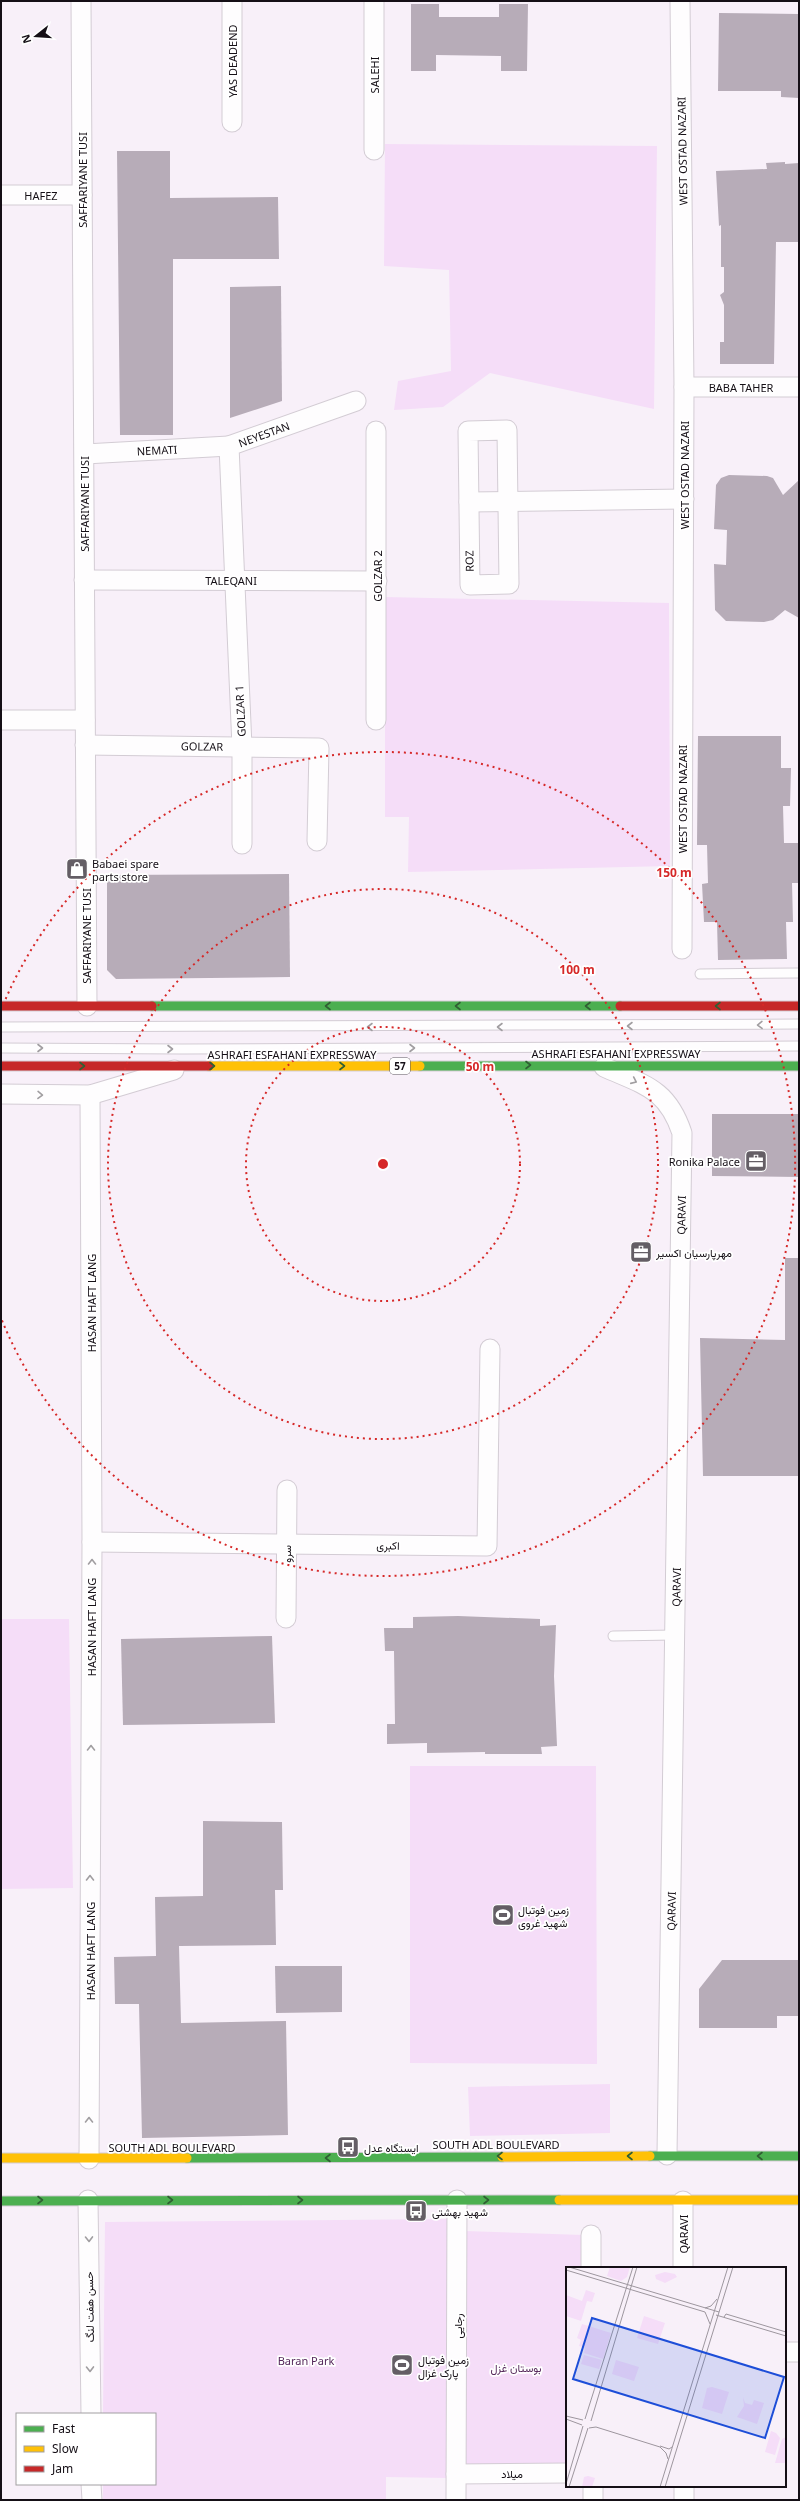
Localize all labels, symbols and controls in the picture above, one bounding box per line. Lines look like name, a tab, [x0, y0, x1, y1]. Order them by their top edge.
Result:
north arrow	[16, 16, 56, 56]
street label: YAS DEADEND	[225, 24, 240, 98]
text: N	[17, 33, 34, 46]
street label: SALEHI	[367, 56, 382, 93]
street label: WEST OSTAD NAZARI	[674, 96, 690, 205]
street label: SAFFARIYANE TUSI	[75, 132, 90, 228]
street label: HAFEZ	[24, 188, 58, 203]
street label: BABA TAHER	[709, 380, 774, 395]
street label: NEYESTAN	[236, 418, 292, 450]
street label: WEST OSTAD NAZARI	[677, 420, 692, 529]
street label: NEMATI	[136, 441, 178, 459]
street label: SAFFARIYANE TUSI	[77, 456, 92, 552]
street label: GOLZAR 2	[370, 550, 385, 602]
street label: ROZ	[461, 550, 477, 572]
street label: TALEQANI	[205, 573, 257, 588]
street label: GOLZAR 1	[231, 685, 249, 737]
street label: GOLZAR	[181, 738, 224, 754]
street label: WEST OSTAD NAZARI	[675, 744, 690, 853]
shop icon: Babaei spare parts store	[64, 856, 90, 882]
place label: Babaei spare parts store	[92, 856, 159, 884]
text: 150 m	[656, 864, 692, 881]
street label: SAFFARIYANE TUSI	[79, 888, 94, 984]
text: 100 m	[559, 961, 595, 978]
one-way arrow	[325, 1002, 331, 1010]
one-way arrow	[455, 1002, 461, 1010]
one-way arrow	[585, 1002, 591, 1010]
one-way arrow	[715, 1002, 721, 1010]
one-way arrow	[757, 1021, 763, 1029]
one-way arrow	[627, 1022, 633, 1030]
one-way arrow	[367, 1023, 373, 1031]
one-way arrow	[497, 1023, 503, 1031]
one-way arrow	[37, 1044, 43, 1052]
one-way arrow	[409, 1044, 415, 1052]
one-way arrow	[167, 1045, 173, 1053]
street label: ASHRAFI ESFAHANI EXPRESSWAY	[532, 1046, 701, 1061]
street label: ASHRAFI ESFAHANI EXPRESSWAY	[208, 1047, 377, 1062]
road number: 57	[390, 1058, 410, 1074]
text: 50 m	[466, 1058, 494, 1075]
one-way arrow	[525, 1061, 531, 1069]
one-way arrow	[79, 1062, 85, 1070]
one-way arrow	[209, 1062, 215, 1070]
one-way arrow	[339, 1062, 345, 1070]
one-way arrow	[631, 1076, 638, 1084]
one-way arrow	[37, 1091, 43, 1099]
office icon: Ronika Palace	[743, 1148, 769, 1174]
place label: Ronika Palace	[669, 1154, 740, 1169]
centre of rings	[376, 1157, 390, 1171]
street label: QARAVI	[673, 1195, 689, 1235]
office icon: مهرپارسیان اکسیر	[628, 1239, 654, 1265]
place label: مهرپارسیان اکسیر	[655, 1245, 732, 1261]
street label: HASAN HAFT LANG	[84, 1254, 99, 1352]
street label: اکبری	[376, 1537, 400, 1553]
street label: سرو	[279, 1545, 294, 1563]
one-way arrow	[88, 1559, 96, 1565]
street label: QARAVI	[668, 1567, 684, 1607]
street label: HASAN HAFT LANG	[84, 1578, 99, 1676]
one-way arrow	[87, 1745, 95, 1751]
one-way arrow	[86, 1875, 94, 1881]
street label: QARAVI	[663, 1891, 679, 1931]
street label: HASAN HAFT LANG	[83, 1902, 98, 2000]
sports icon: زمین فوتبال شهید غروی	[490, 1902, 516, 1928]
place label: زمین فوتبال شهید غروی	[518, 1902, 569, 1930]
one-way arrow	[85, 2117, 93, 2123]
bus stop icon: ایستگاه عدل	[335, 2134, 361, 2160]
street label: SOUTH ADL BOULEVARD	[432, 2137, 560, 2152]
street label: SOUTH ADL BOULEVARD	[108, 2140, 236, 2155]
place label: ایستگاه عدل	[364, 2140, 419, 2155]
one-way arrow	[497, 2152, 503, 2161]
one-way arrow	[627, 2152, 633, 2160]
one-way arrow	[757, 2152, 763, 2160]
one-way arrow	[325, 2154, 331, 2162]
one-way arrow	[37, 2196, 43, 2205]
one-way arrow	[167, 2196, 173, 2204]
one-way arrow	[297, 2196, 303, 2204]
one-way arrow	[483, 2196, 489, 2204]
bus stop icon: شهید بهشتی	[403, 2198, 429, 2224]
place label: شهید بهشتی	[432, 2204, 488, 2219]
street label: QARAVI	[676, 2214, 691, 2254]
one-way arrow	[85, 2236, 93, 2242]
inset map	[566, 2267, 786, 2487]
street label: حسن هفت لنگ	[81, 2271, 97, 2343]
street label: رجایی	[450, 2313, 465, 2339]
sports icon: زمین فوتبال پارک غزال	[389, 2352, 415, 2378]
place label: زمین فوتبال پارک غزال	[418, 2352, 469, 2381]
park label: Baran Park	[278, 2353, 334, 2368]
park label: بوستان غزل	[491, 2360, 541, 2375]
one-way arrow	[86, 2366, 94, 2372]
legend	[16, 2413, 156, 2485]
text: Fast	[52, 2420, 76, 2437]
text: Slow	[52, 2440, 79, 2457]
text: Jam	[51, 2460, 73, 2477]
street label: میلاد	[501, 2466, 523, 2481]

